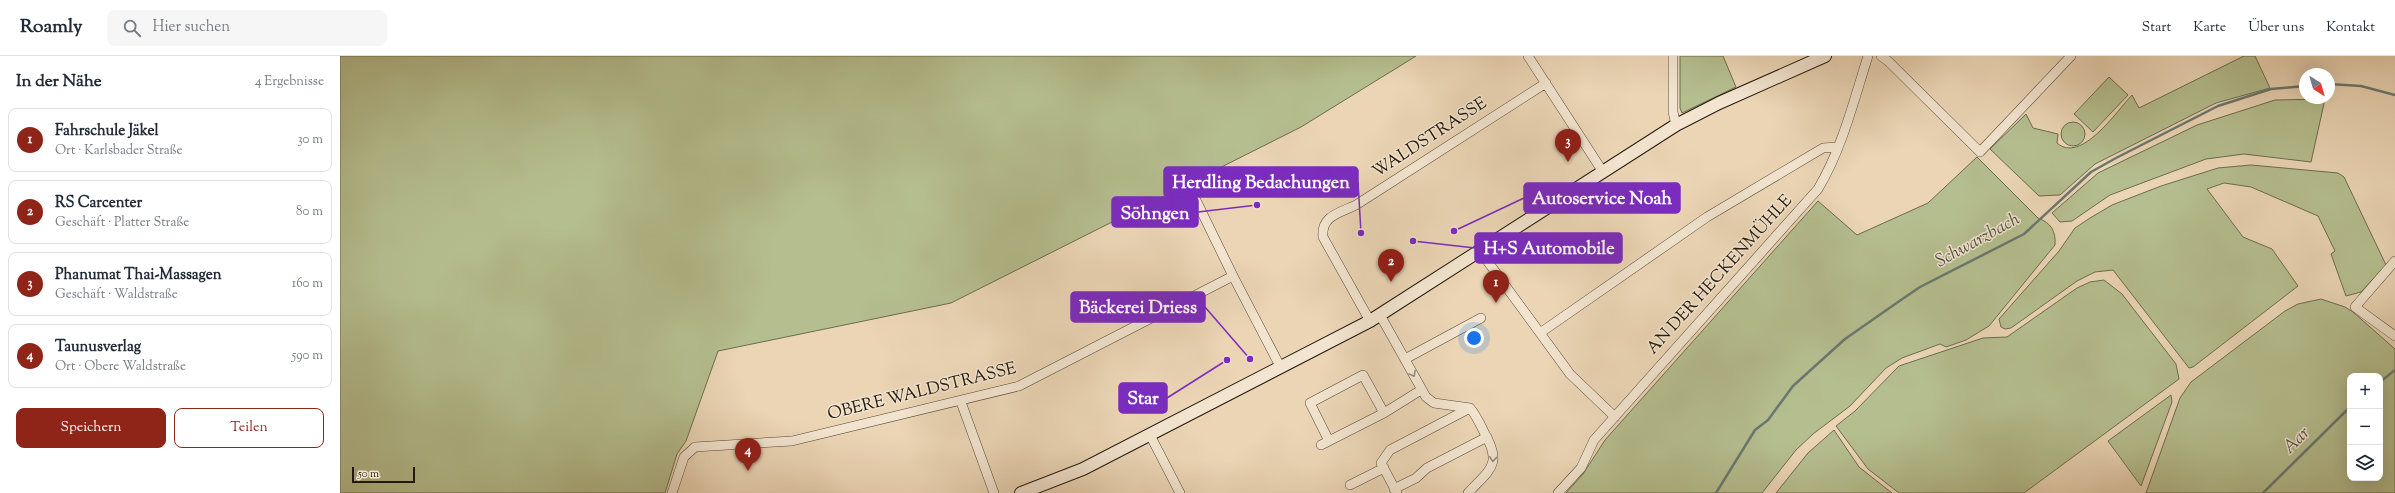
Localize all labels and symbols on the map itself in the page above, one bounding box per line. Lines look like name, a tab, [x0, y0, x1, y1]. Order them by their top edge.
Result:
north arrow	[2299, 68, 2335, 104]
street label: WALDSTRASSE	[1368, 92, 1492, 184]
pin: 3	[1555, 129, 1581, 162]
callout: Herdling Bedachungen	[1164, 167, 1358, 197]
text: Herdling Bedachungen	[1172, 171, 1350, 197]
callout: Autoservice Noah	[1524, 183, 1680, 213]
text: Autoservice Noah	[1532, 187, 1673, 213]
street label: AN DER HECKENMÜHLE	[1642, 190, 1798, 360]
callout: Söhngen	[1112, 197, 1198, 227]
text: Söhngen	[1120, 202, 1190, 228]
water label: Schwarzbach	[1931, 207, 2025, 275]
callout: H+S Automobile	[1475, 233, 1622, 263]
text: H+S Automobile	[1483, 237, 1615, 263]
pin: 2	[1378, 249, 1404, 282]
pin: 1	[1483, 270, 1509, 303]
callout: Bäckerei Driess	[1071, 292, 1205, 322]
text: Bäckerei Driess	[1079, 296, 1197, 322]
your location	[1464, 328, 1484, 348]
street label: OBERE WALDSTRASSE	[825, 357, 1019, 427]
one-way arrow	[1408, 370, 1415, 377]
callout: Star	[1119, 383, 1167, 413]
text: Star	[1127, 387, 1159, 413]
water label: Aar	[2277, 421, 2317, 461]
pin: 4	[735, 438, 761, 471]
one-way arrow	[1489, 455, 1498, 462]
scale bar	[352, 465, 415, 484]

